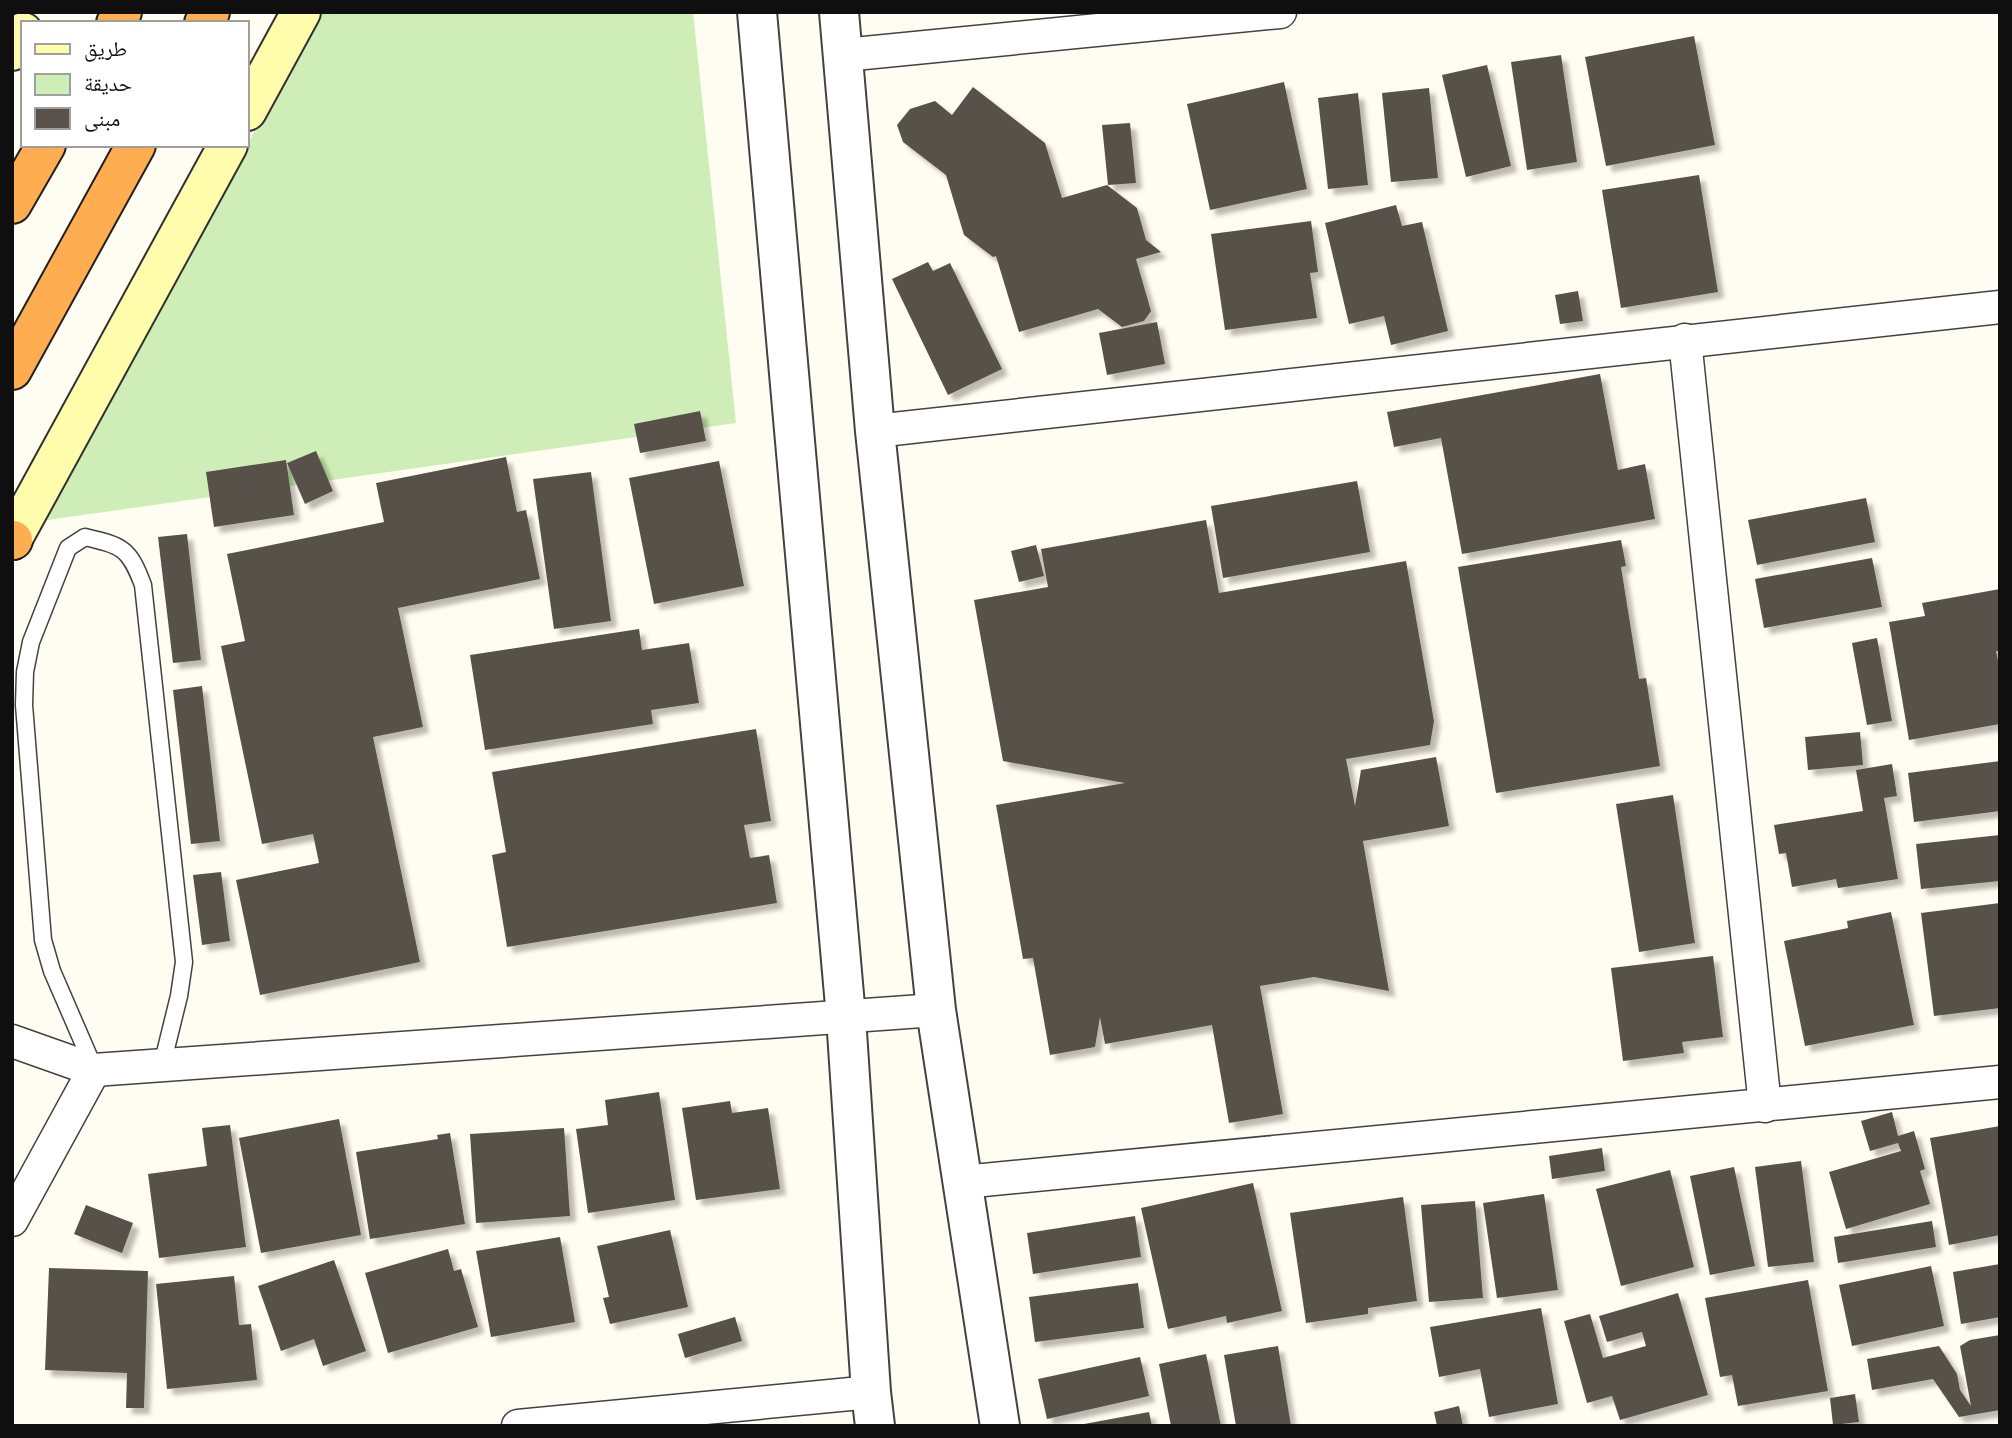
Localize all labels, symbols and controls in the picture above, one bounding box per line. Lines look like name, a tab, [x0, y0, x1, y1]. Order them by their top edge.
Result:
legend	[21, 21, 248, 147]
text: طريق	[84, 34, 127, 63]
text: حديقة	[84, 69, 132, 98]
text: مبنى	[84, 104, 120, 133]

